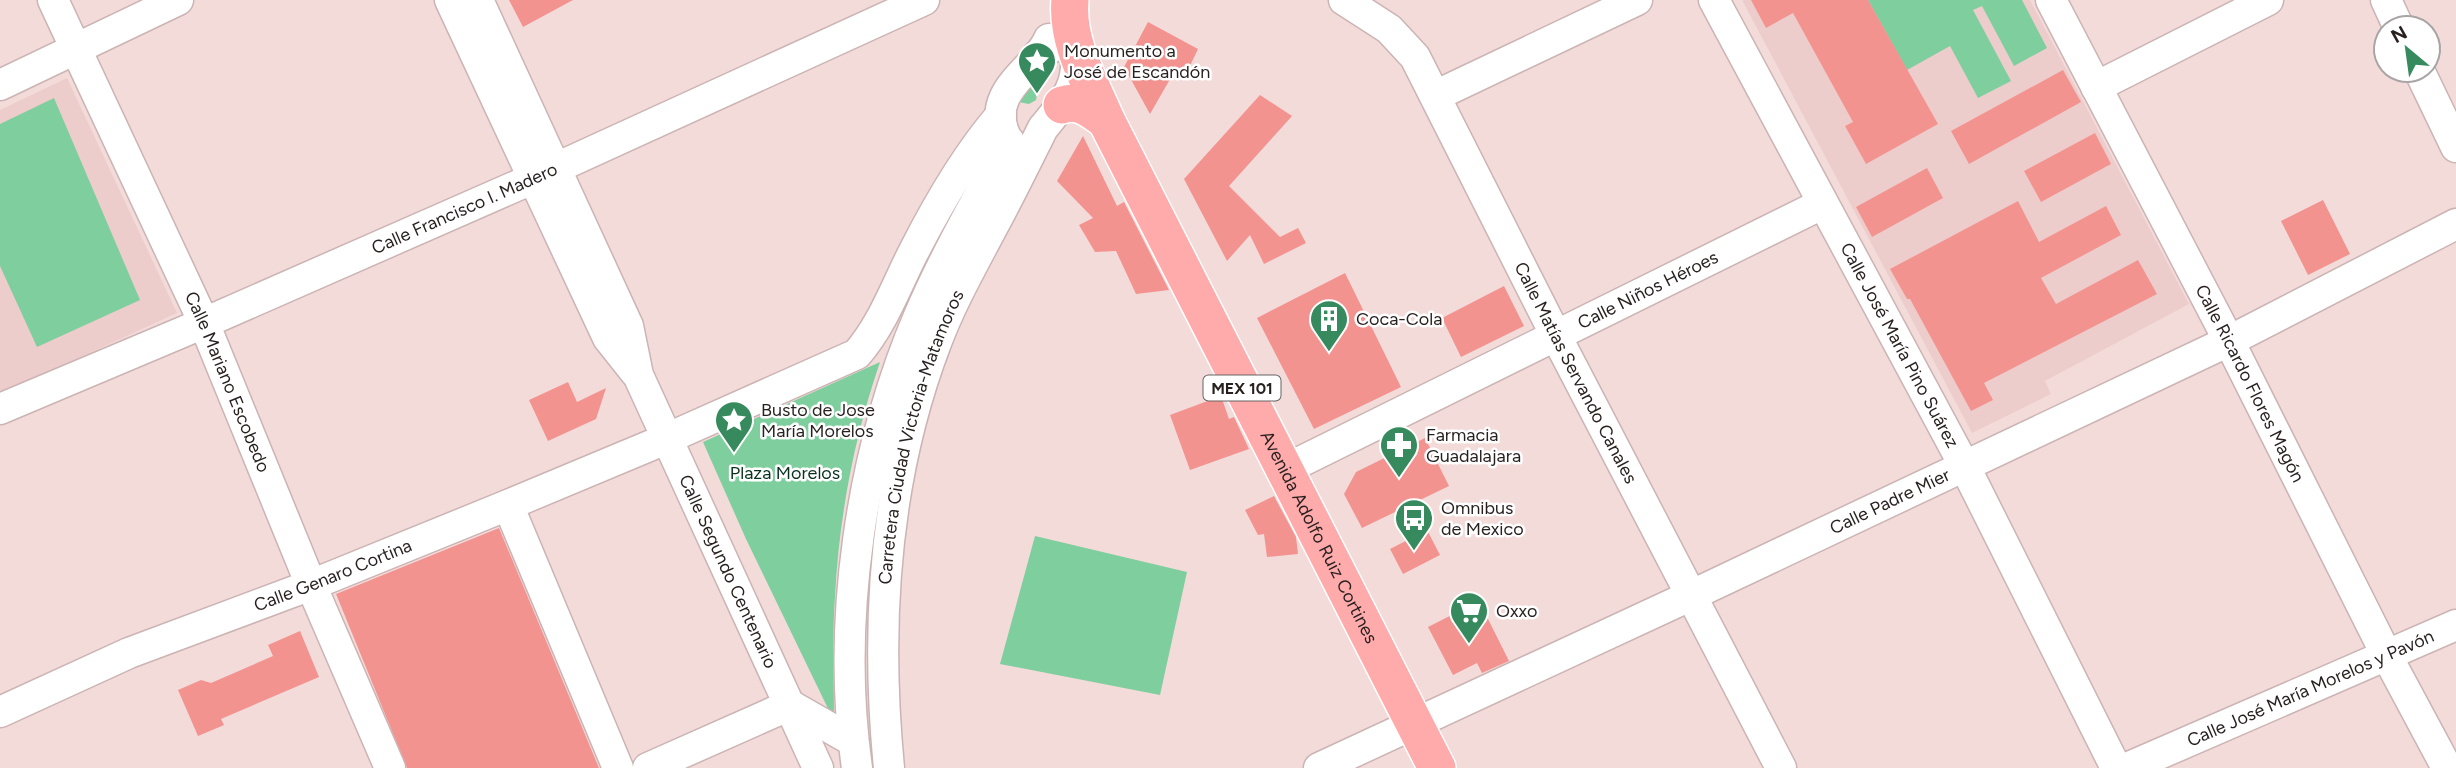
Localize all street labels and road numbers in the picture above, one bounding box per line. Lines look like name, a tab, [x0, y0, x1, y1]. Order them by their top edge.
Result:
street label: Calle Francisco I. Madero	[368, 158, 561, 259]
street label: Calle José María Pino Suárez	[1835, 239, 1964, 452]
street label: Calle Niños Héroes	[1574, 246, 1722, 334]
street label: Calle Matías Servando Canales	[1509, 258, 1642, 487]
street label: Calle Ricardo Flores Magón	[2191, 281, 2309, 486]
street label: Carretera Ciudad Victoria-Matamoros	[874, 286, 969, 585]
street label: Calle Mariano Escobedo	[180, 288, 275, 476]
road number: MEX 101	[1204, 376, 1280, 400]
street label: Avenida Adolfo Ruiz Cortines	[1256, 427, 1382, 647]
street label: Calle Padre Mier	[1826, 464, 1953, 539]
street label: Calle Segundo Centenario	[674, 471, 782, 672]
street label: Calle Genaro Cortina	[251, 534, 415, 616]
street label: Calle José María Morelos y Pavón	[2184, 625, 2437, 752]

